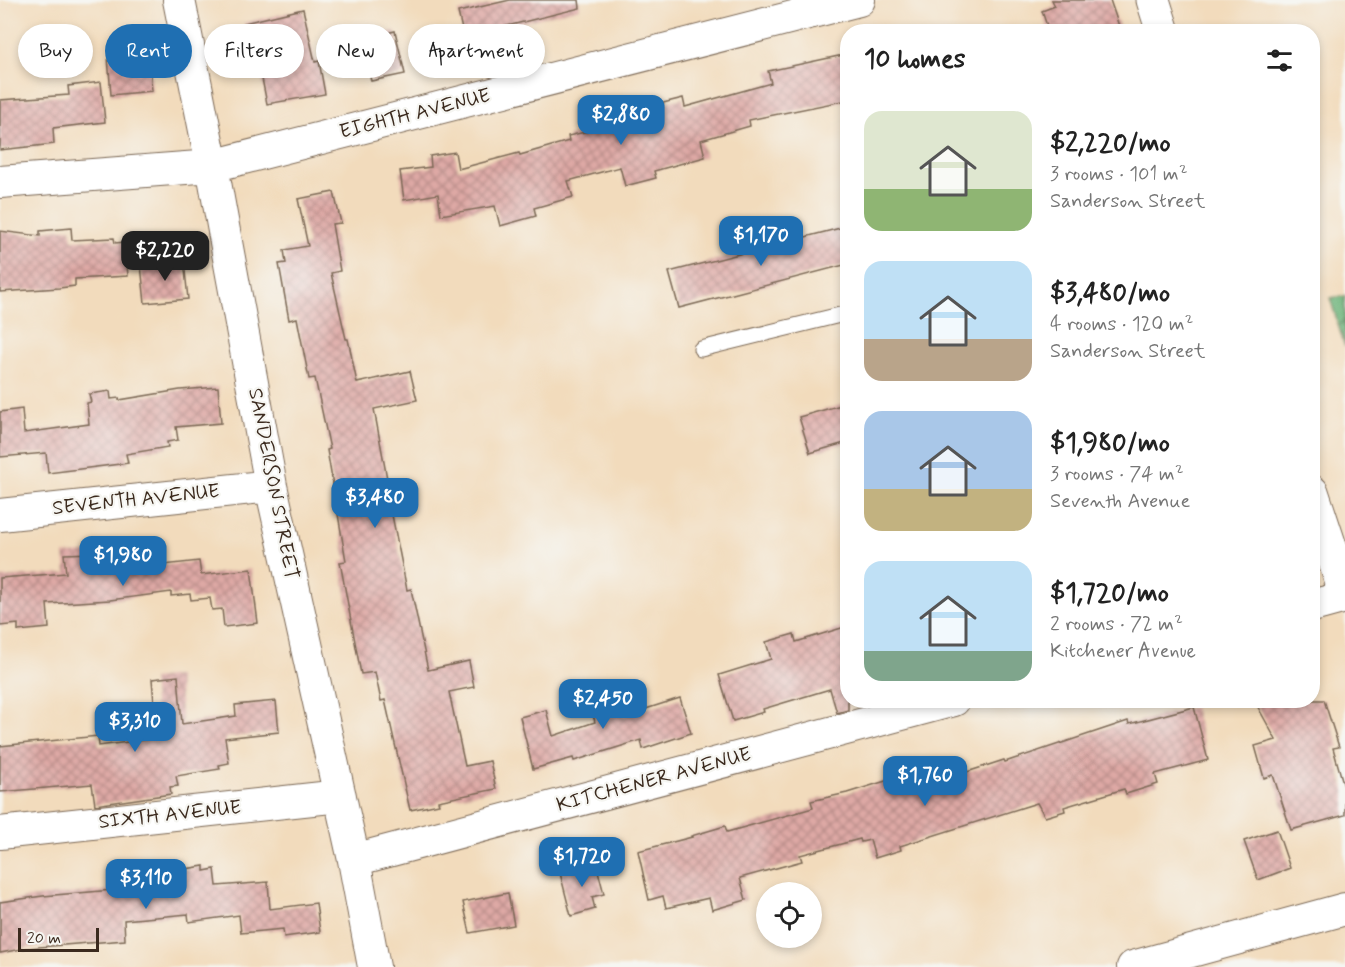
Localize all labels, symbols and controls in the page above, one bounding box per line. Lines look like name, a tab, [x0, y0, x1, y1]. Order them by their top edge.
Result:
chip: Buy	[18, 24, 93, 78]
chip: Rent	[105, 24, 192, 78]
chip: Filters	[204, 24, 304, 78]
chip: New	[316, 24, 396, 78]
chip: Apartment	[408, 24, 545, 78]
text: 10 homes	[864, 43, 965, 77]
icon: filters	[1263, 44, 1296, 77]
street label: EIGHTH AVENUE	[337, 82, 493, 146]
pin: $2,880	[572, 95, 670, 146]
text: $2,880	[592, 101, 650, 128]
text: $2,220/mo	[1050, 127, 1171, 161]
icon: home	[912, 135, 984, 207]
text: 3 rooms · 101 m²	[1050, 161, 1188, 188]
text: Sanderson Street	[1050, 188, 1206, 215]
pin: $1,170	[712, 216, 810, 267]
text: $1,170	[733, 222, 789, 249]
pin: $2,220	[116, 231, 214, 282]
text: $2,220	[135, 237, 195, 264]
text: $3,480/mo	[1050, 277, 1170, 311]
icon: home	[912, 285, 984, 357]
text: 4 rooms · 120 m²	[1050, 311, 1193, 338]
text: Sanderson Street	[1050, 338, 1206, 365]
street label: SANDERSON STREET	[241, 386, 305, 582]
text: $1,980/mo	[1050, 427, 1170, 461]
icon: home	[912, 435, 984, 507]
text: 3 rooms · 74 m²	[1050, 461, 1184, 488]
street label: SEVENTH AVENUE	[51, 478, 221, 522]
pin: $3,480	[326, 478, 424, 529]
text: $3,480	[345, 484, 405, 511]
text: Seventh Avenue	[1050, 488, 1190, 515]
pin: $1,980	[74, 536, 172, 587]
text: $1,980	[94, 542, 152, 569]
text: $1,720/mo	[1050, 577, 1169, 611]
icon: home	[912, 585, 984, 657]
text: 2 rooms · 72 m²	[1050, 611, 1183, 638]
text: Kitchener Avenue	[1050, 638, 1196, 665]
pin: $2,450	[554, 679, 652, 730]
text: $2,450	[573, 685, 633, 712]
pin: $3,310	[86, 702, 184, 753]
text: $3,310	[109, 708, 161, 735]
street label: KITCHENER AVENUE	[554, 741, 754, 819]
pin: $1,760	[876, 756, 974, 807]
text: $1,760	[897, 762, 953, 789]
street label: SIXTH AVENUE	[97, 794, 243, 836]
pin: $1,720	[533, 837, 631, 888]
text: $1,720	[553, 843, 611, 870]
pin: $3,110	[97, 859, 195, 910]
text: $3,110	[120, 865, 172, 892]
map controls	[756, 882, 822, 948]
button: locate	[756, 882, 822, 948]
scale bar	[18, 925, 99, 952]
text: 20 m	[27, 928, 61, 949]

